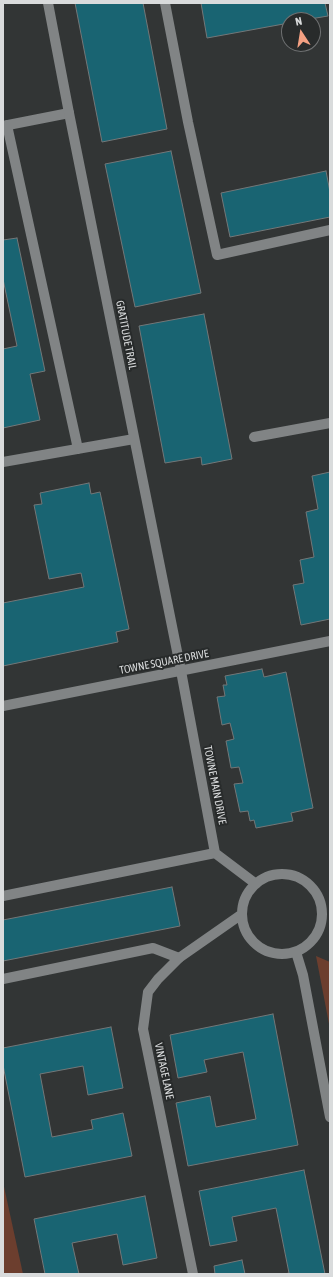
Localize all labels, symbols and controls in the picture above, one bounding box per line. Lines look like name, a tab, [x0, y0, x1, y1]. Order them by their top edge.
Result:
north arrow	[281, 12, 321, 52]
text: N	[294, 15, 303, 28]
street label: GRATITUDE TRAIL	[113, 299, 139, 371]
street label: TOWNE SQUARE DRIVE	[118, 647, 210, 677]
street label: TOWNE MAIN DRIVE	[201, 745, 229, 825]
street label: VINTAGE LANE	[152, 1042, 176, 1100]

